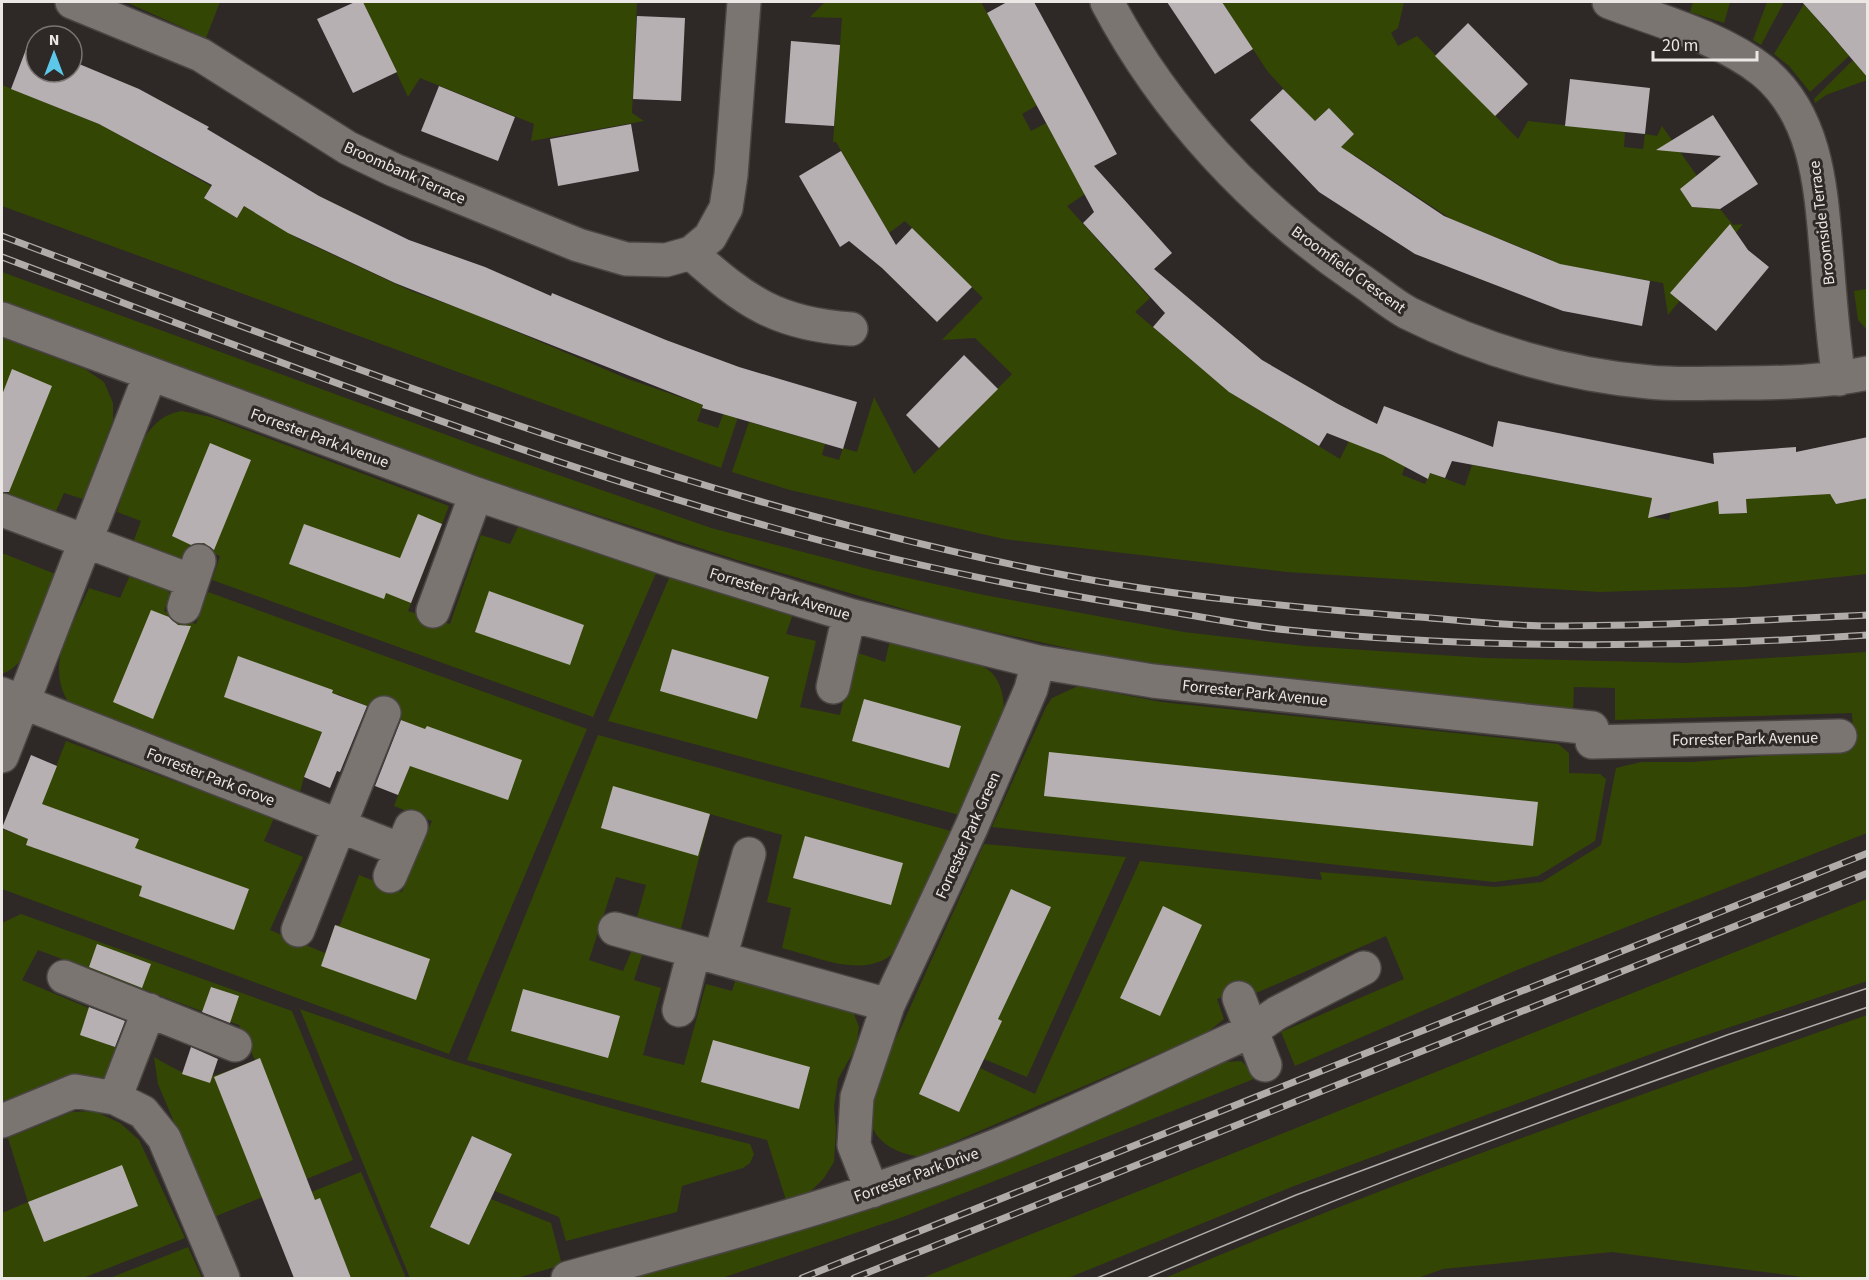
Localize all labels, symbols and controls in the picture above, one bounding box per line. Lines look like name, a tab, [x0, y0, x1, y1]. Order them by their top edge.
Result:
north arrow	[24, 24, 84, 84]
scale bar	[1653, 24, 1756, 62]
text: N	[49, 29, 59, 51]
text: 20 m	[1662, 33, 1698, 58]
street label: Broombank Terrace	[340, 136, 469, 210]
street label: Broomside Terrace	[1803, 159, 1841, 286]
street label: Broomfield Crescent	[1287, 221, 1411, 319]
street label: Forrester Park Avenue	[247, 403, 392, 473]
street label: Forrester Park Avenue	[707, 562, 853, 626]
street label: Forrester Park Avenue	[1181, 674, 1329, 712]
street label: Forrester Park Avenue	[1672, 727, 1818, 751]
street label: Forrester Park Grove	[143, 742, 278, 812]
street label: Forrester Park Green	[930, 769, 1006, 902]
street label: Forrester Park Drive	[851, 1142, 982, 1208]

